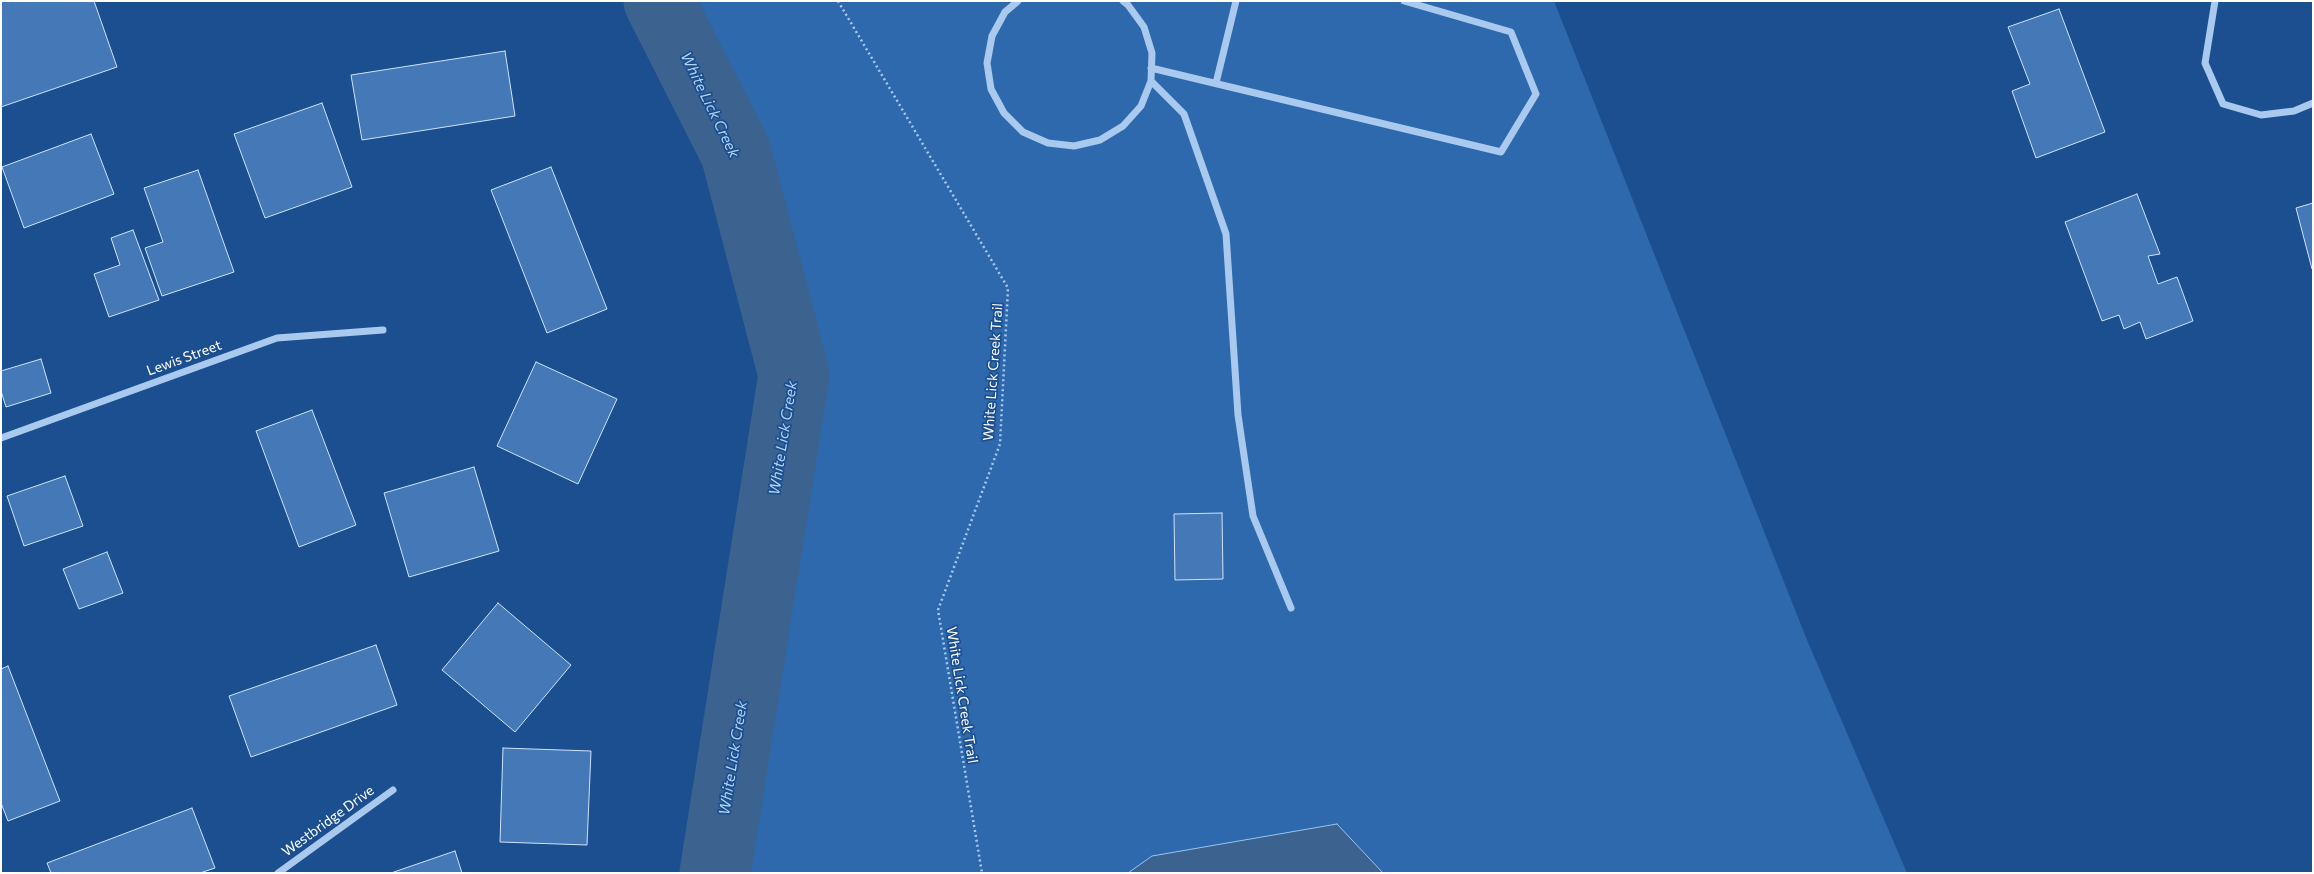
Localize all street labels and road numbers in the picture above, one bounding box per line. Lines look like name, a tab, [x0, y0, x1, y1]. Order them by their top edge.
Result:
street label: White Lick Creek Trail	[980, 303, 1006, 441]
street label: Lewis Street	[144, 337, 224, 379]
street label: White Lick Creek Trail	[943, 625, 981, 765]
street label: Westbridge Drive	[279, 782, 377, 860]

